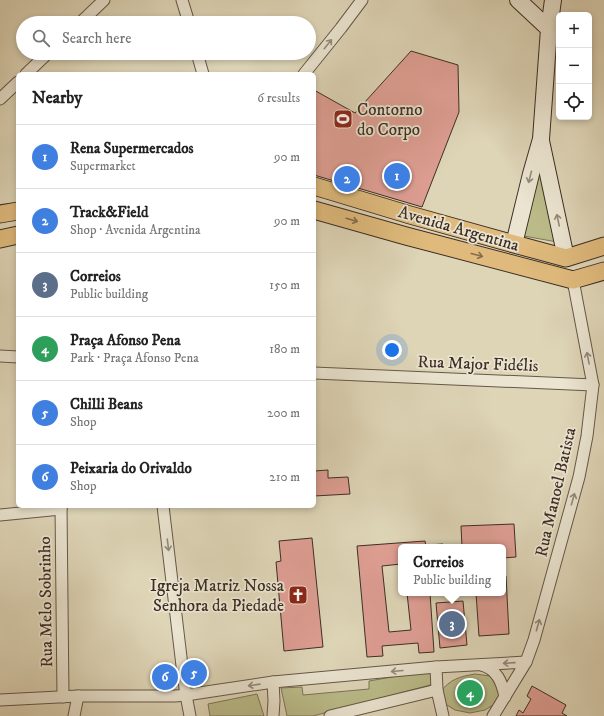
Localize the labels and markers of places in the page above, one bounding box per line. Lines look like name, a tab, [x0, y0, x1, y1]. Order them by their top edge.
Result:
place label: Contorno do Corpo	[357, 99, 422, 141]
sports icon: Contorno do Corpo	[332, 108, 354, 130]
pin: 1	[384, 161, 410, 191]
pin: 2	[334, 164, 360, 194]
place label: Igreja Matriz Nossa Senhora da Piedade	[150, 575, 285, 617]
church icon: Igreja Matriz Nossa Senhora da Piedade	[287, 584, 309, 606]
pin: 3	[439, 609, 465, 639]
pin: 5	[181, 658, 207, 688]
pin: 6	[152, 662, 178, 692]
pin: 4	[457, 678, 483, 708]

